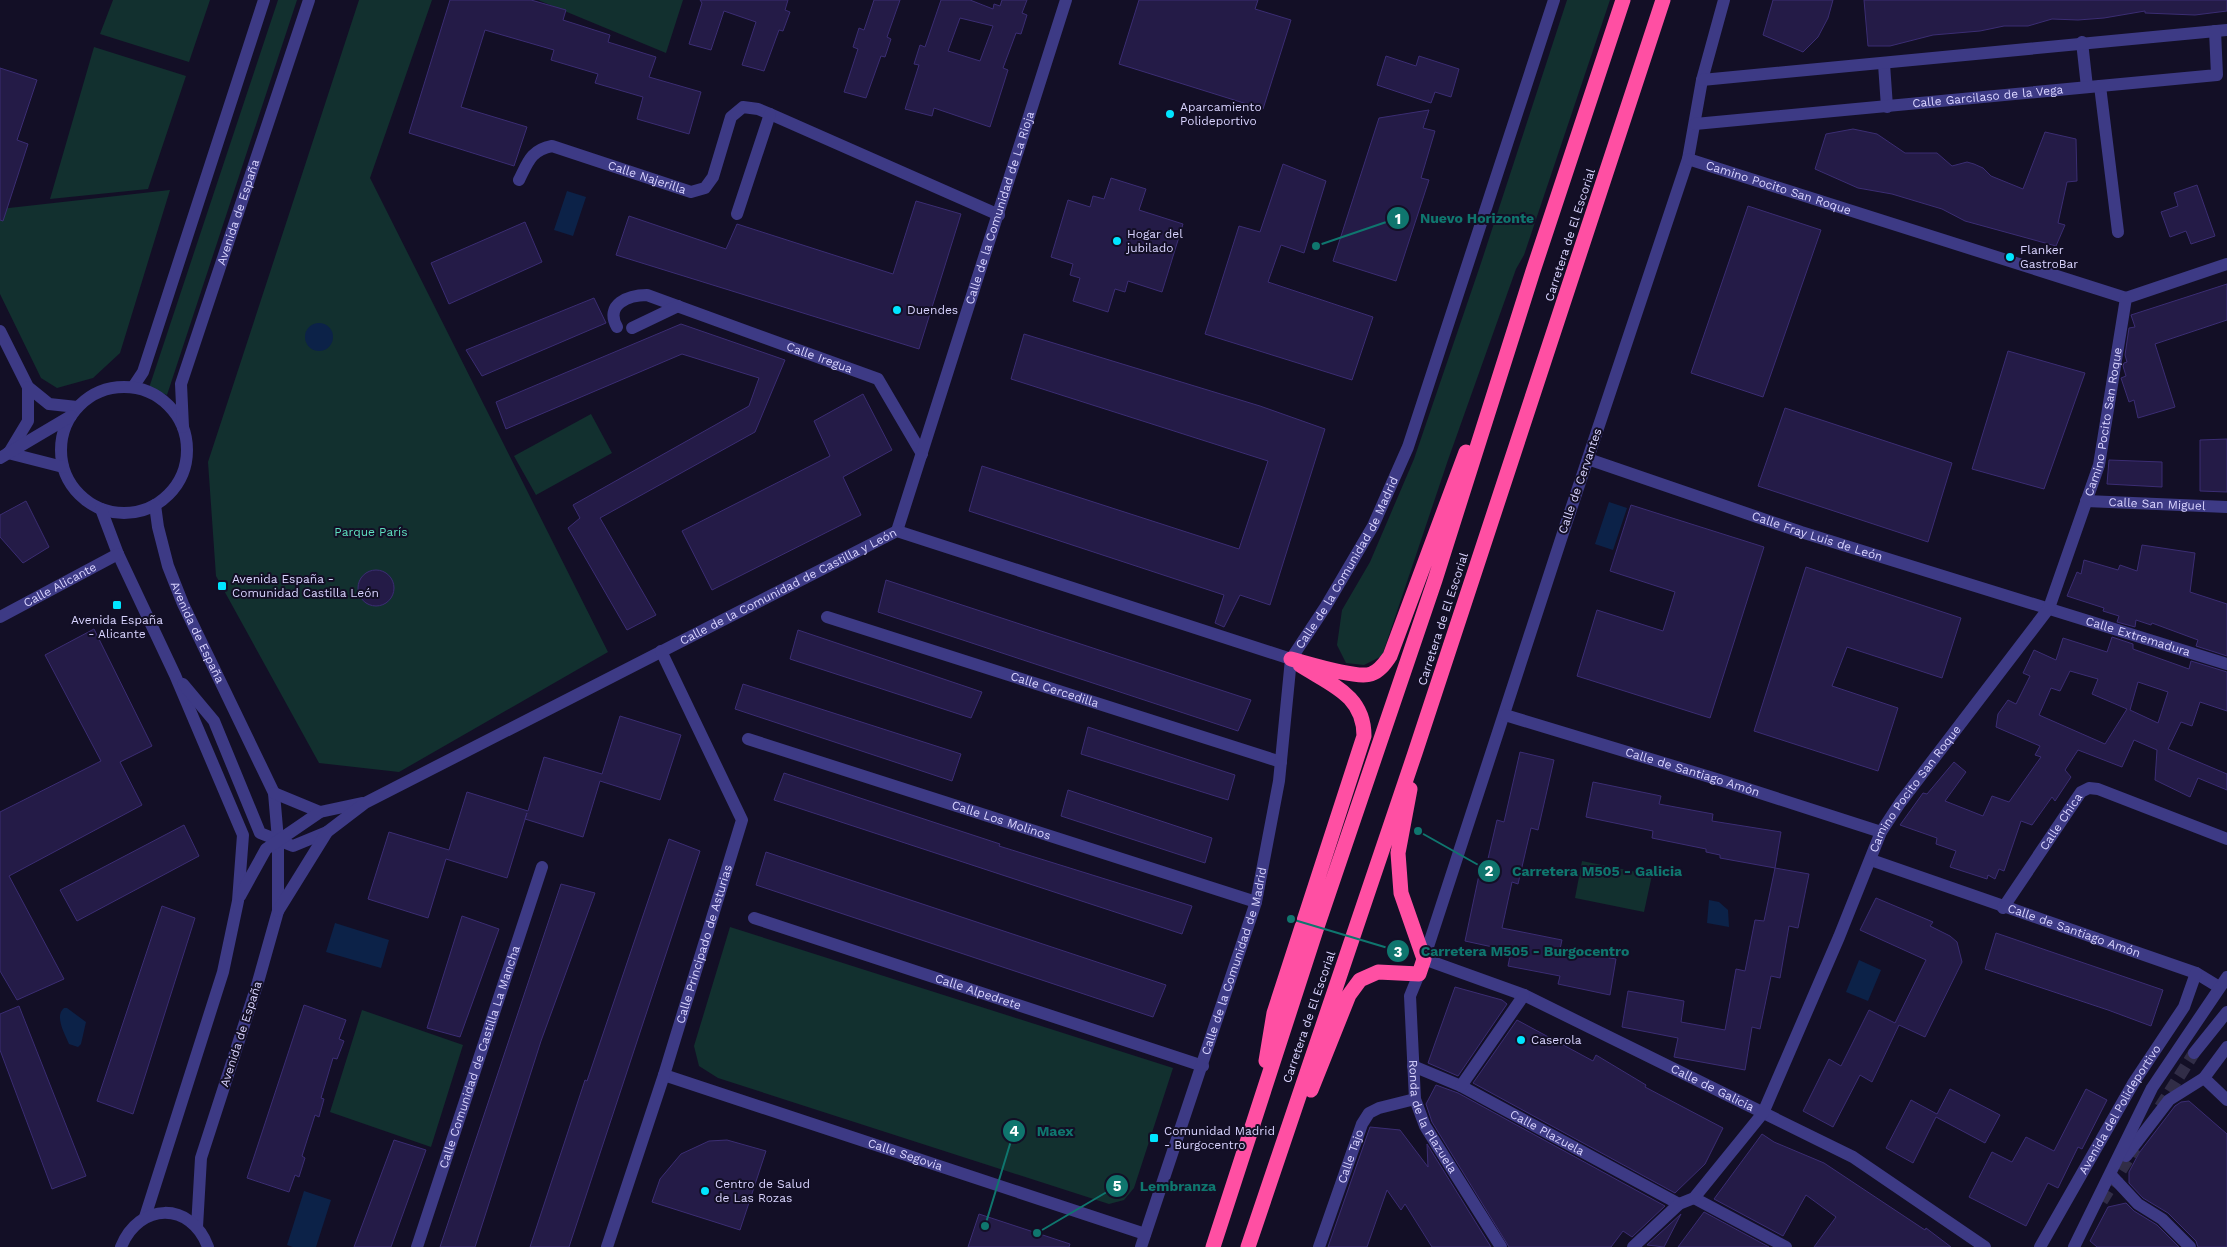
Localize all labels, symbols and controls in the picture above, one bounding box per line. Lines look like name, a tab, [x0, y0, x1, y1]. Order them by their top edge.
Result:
street label: Calle Garcilaso de la Vega	[1912, 82, 2064, 111]
place label: Aparcamiento Polideportivo	[1180, 100, 1262, 128]
marker: Aparcamiento Polideportivo	[1164, 108, 1176, 120]
street label: Calle de la Comunidad de La Rioja	[963, 109, 1037, 306]
street label: Avenida de España	[214, 157, 262, 267]
street label: Calle Najerilla	[606, 158, 688, 197]
street label: Camino Pocito San Roque	[1704, 158, 1853, 217]
street label: Carretera de El Escorial	[1542, 167, 1598, 303]
callout: Nuevo Horizonte	[1385, 204, 1545, 233]
text: 1	[1395, 210, 1401, 228]
text: Nuevo Horizonte	[1420, 210, 1534, 226]
place label: Hogar del jubilado	[1126, 227, 1183, 255]
marker: Hogar del jubilado	[1111, 235, 1123, 247]
place label: Flanker GastroBar	[2020, 243, 2078, 271]
marker: Flanker GastroBar	[2004, 251, 2016, 263]
place label: Duendes	[907, 303, 958, 317]
marker: Duendes	[891, 304, 903, 316]
street label: Calle Iregua	[784, 339, 854, 376]
street label: Camino Pocito San Roque	[2082, 346, 2125, 498]
street label: Calle de Cervantes	[1555, 426, 1605, 536]
street label: Calle de la Comunidad de Madrid	[1293, 474, 1401, 651]
street label: Calle San Miguel	[2108, 495, 2206, 513]
street label: Calle Fray Luis de León	[1750, 509, 1884, 564]
park label: Parque París	[334, 525, 408, 539]
street label: Calle de la Comunidad de Castilla y León	[677, 525, 899, 648]
street label: Carretera de El Escorial	[1415, 551, 1471, 687]
street label: Calle Alicante	[21, 560, 99, 610]
place label: Avenida España - Comunidad Castilla León	[232, 572, 379, 600]
street label: Avenida de España	[168, 579, 227, 686]
marker: Avenida España - Comunidad Castilla León	[216, 580, 228, 592]
marker: Avenida España - Alicante	[111, 599, 123, 611]
place label: Avenida España - Alicante	[71, 613, 163, 641]
street label: Calle Extremadura	[2084, 614, 2192, 659]
street label: Calle Cercedilla	[1009, 669, 1101, 710]
street label: Camino Pocito San Roque	[1867, 723, 1964, 854]
street label: Calle de Santiago Amón	[1624, 745, 1762, 799]
street label: Calle Chica	[2037, 790, 2085, 853]
street label: Calle Los Molinos	[950, 798, 1053, 843]
callout: Carretera M505 - Galicia	[1477, 856, 1692, 885]
text: 2	[1485, 862, 1494, 880]
street label: Calle Principado de Asturias	[673, 863, 735, 1025]
text: Carretera M505 - Galicia	[1512, 863, 1683, 879]
street label: Calle de la Comunidad de Madrid	[1199, 866, 1269, 1057]
street label: Calle de Santiago Amón	[2006, 901, 2142, 960]
callout: Carretera M505 - Burgocentro	[1385, 937, 1639, 966]
text: 3	[1394, 943, 1403, 961]
text: Carretera M505 - Burgocentro	[1421, 943, 1629, 959]
street label: Calle Comunidad de Castilla La Mancha	[436, 944, 523, 1170]
street label: Carretera de El Escorial	[1280, 949, 1338, 1085]
street label: Calle Alpedrete	[933, 971, 1023, 1013]
street label: Avenida de España	[217, 979, 265, 1089]
place label: Caserola	[1531, 1033, 1582, 1047]
marker: Caserola	[1515, 1034, 1527, 1046]
street label: Avenida del Polideportivo	[2076, 1042, 2164, 1177]
street label: Ronda de la Plazuela	[1406, 1060, 1460, 1176]
street label: Calle de Galicia	[1668, 1061, 1757, 1114]
street label: Calle Plazuela	[1508, 1107, 1587, 1159]
callout: Maex	[1001, 1116, 1083, 1145]
text: 4	[1009, 1122, 1019, 1140]
text: Maex	[1037, 1123, 1074, 1139]
place label: Comunidad Madrid - Burgocentro	[1164, 1124, 1275, 1152]
street label: Calle Tajo	[1335, 1127, 1367, 1185]
marker: Comunidad Madrid - Burgocentro	[1148, 1132, 1160, 1144]
street label: Calle Segovia	[866, 1136, 945, 1174]
callout: Lembranza	[1105, 1172, 1226, 1201]
place label: Centro de Salud de Las Rozas	[715, 1177, 810, 1205]
text: 5	[1113, 1177, 1122, 1195]
text: Lembranza	[1140, 1178, 1217, 1194]
marker: Centro de Salud de Las Rozas	[699, 1185, 711, 1197]

